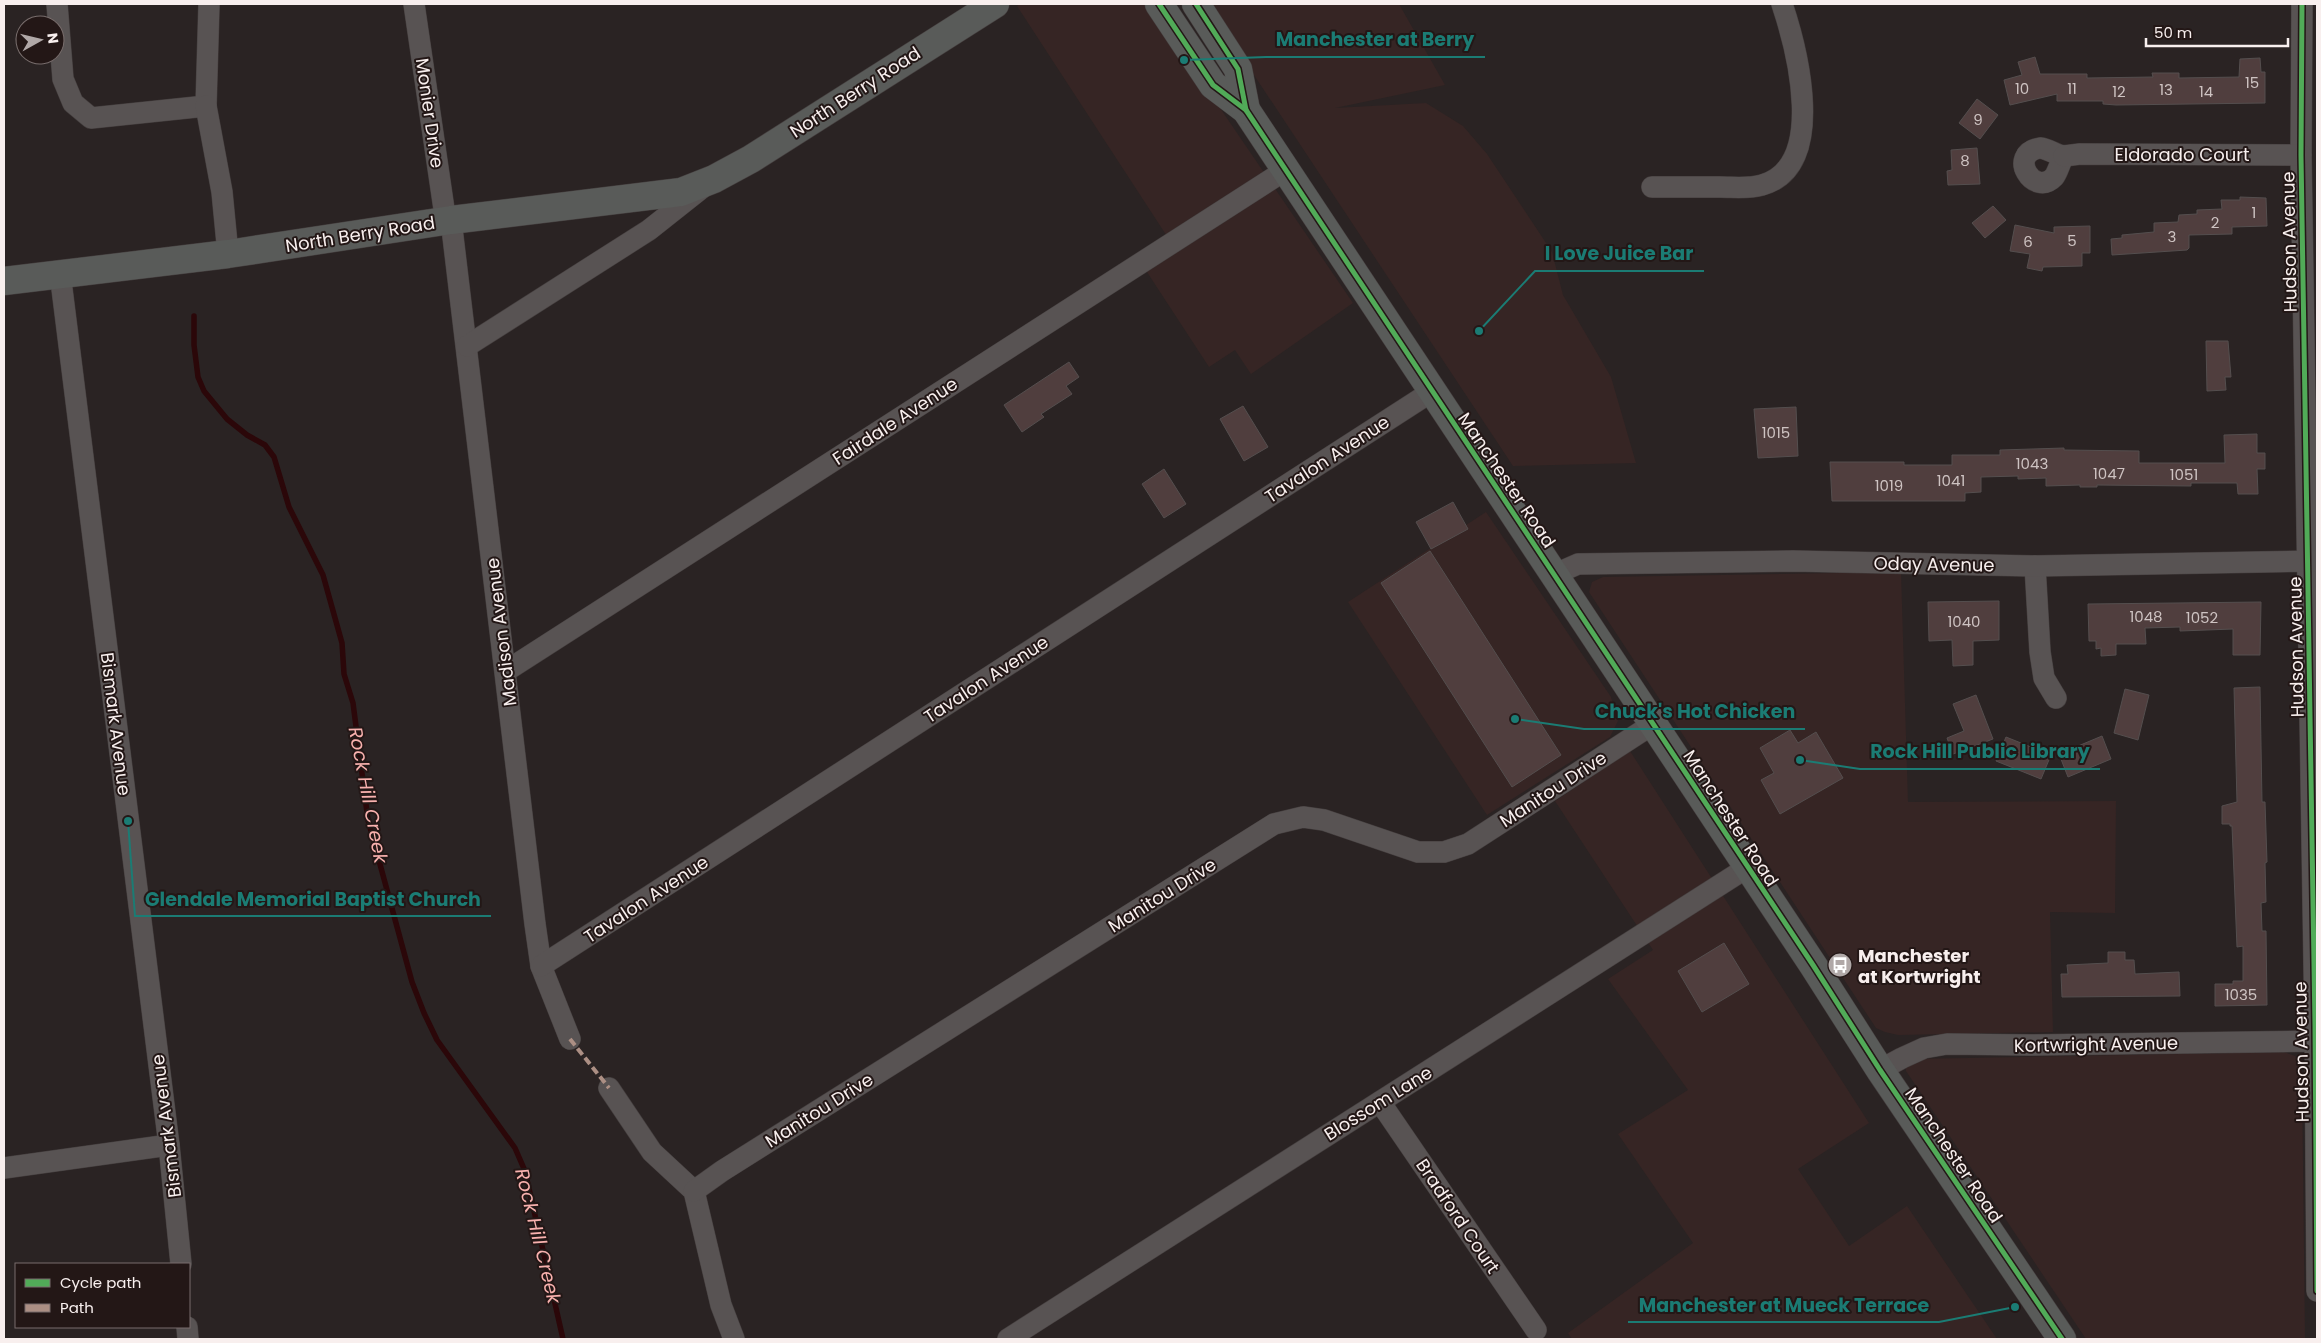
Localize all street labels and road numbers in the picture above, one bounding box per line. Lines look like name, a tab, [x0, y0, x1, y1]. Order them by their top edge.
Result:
street label: North Berry Road	[785, 40, 925, 144]
street label: Monier Drive	[410, 56, 450, 170]
street label: Eldorado Court	[2115, 142, 2249, 167]
street label: Hudson Avenue	[2275, 171, 2303, 313]
street label: North Berry Road	[283, 210, 437, 258]
street label: Fairdale Avenue	[828, 371, 962, 471]
street label: Manchester Road	[1452, 407, 1562, 553]
street label: Tavalon Avenue	[1260, 409, 1394, 509]
street label: Oday Avenue	[1873, 550, 1995, 578]
street label: Madison Avenue	[480, 556, 522, 708]
street label: Hudson Avenue	[2282, 576, 2310, 718]
street label: Tavalon Avenue	[919, 629, 1053, 729]
street label: Bismark Avenue	[95, 651, 137, 797]
street label: Manitou Drive	[1495, 745, 1611, 833]
street label: Manchester Road	[1677, 745, 1785, 891]
street label: Tavalon Avenue	[579, 849, 713, 949]
street label: Manitou Drive	[1103, 852, 1221, 938]
street label: Hudson Avenue	[2287, 981, 2315, 1123]
street label: Kortwright Avenue	[2014, 1030, 2178, 1058]
street label: Bismark Avenue	[145, 1053, 187, 1199]
street label: Blossom Lane	[1319, 1060, 1437, 1146]
street label: Manitou Drive	[760, 1067, 878, 1153]
street label: Manchester Road	[1899, 1082, 2009, 1228]
street label: Bradford Court	[1410, 1154, 1506, 1278]

